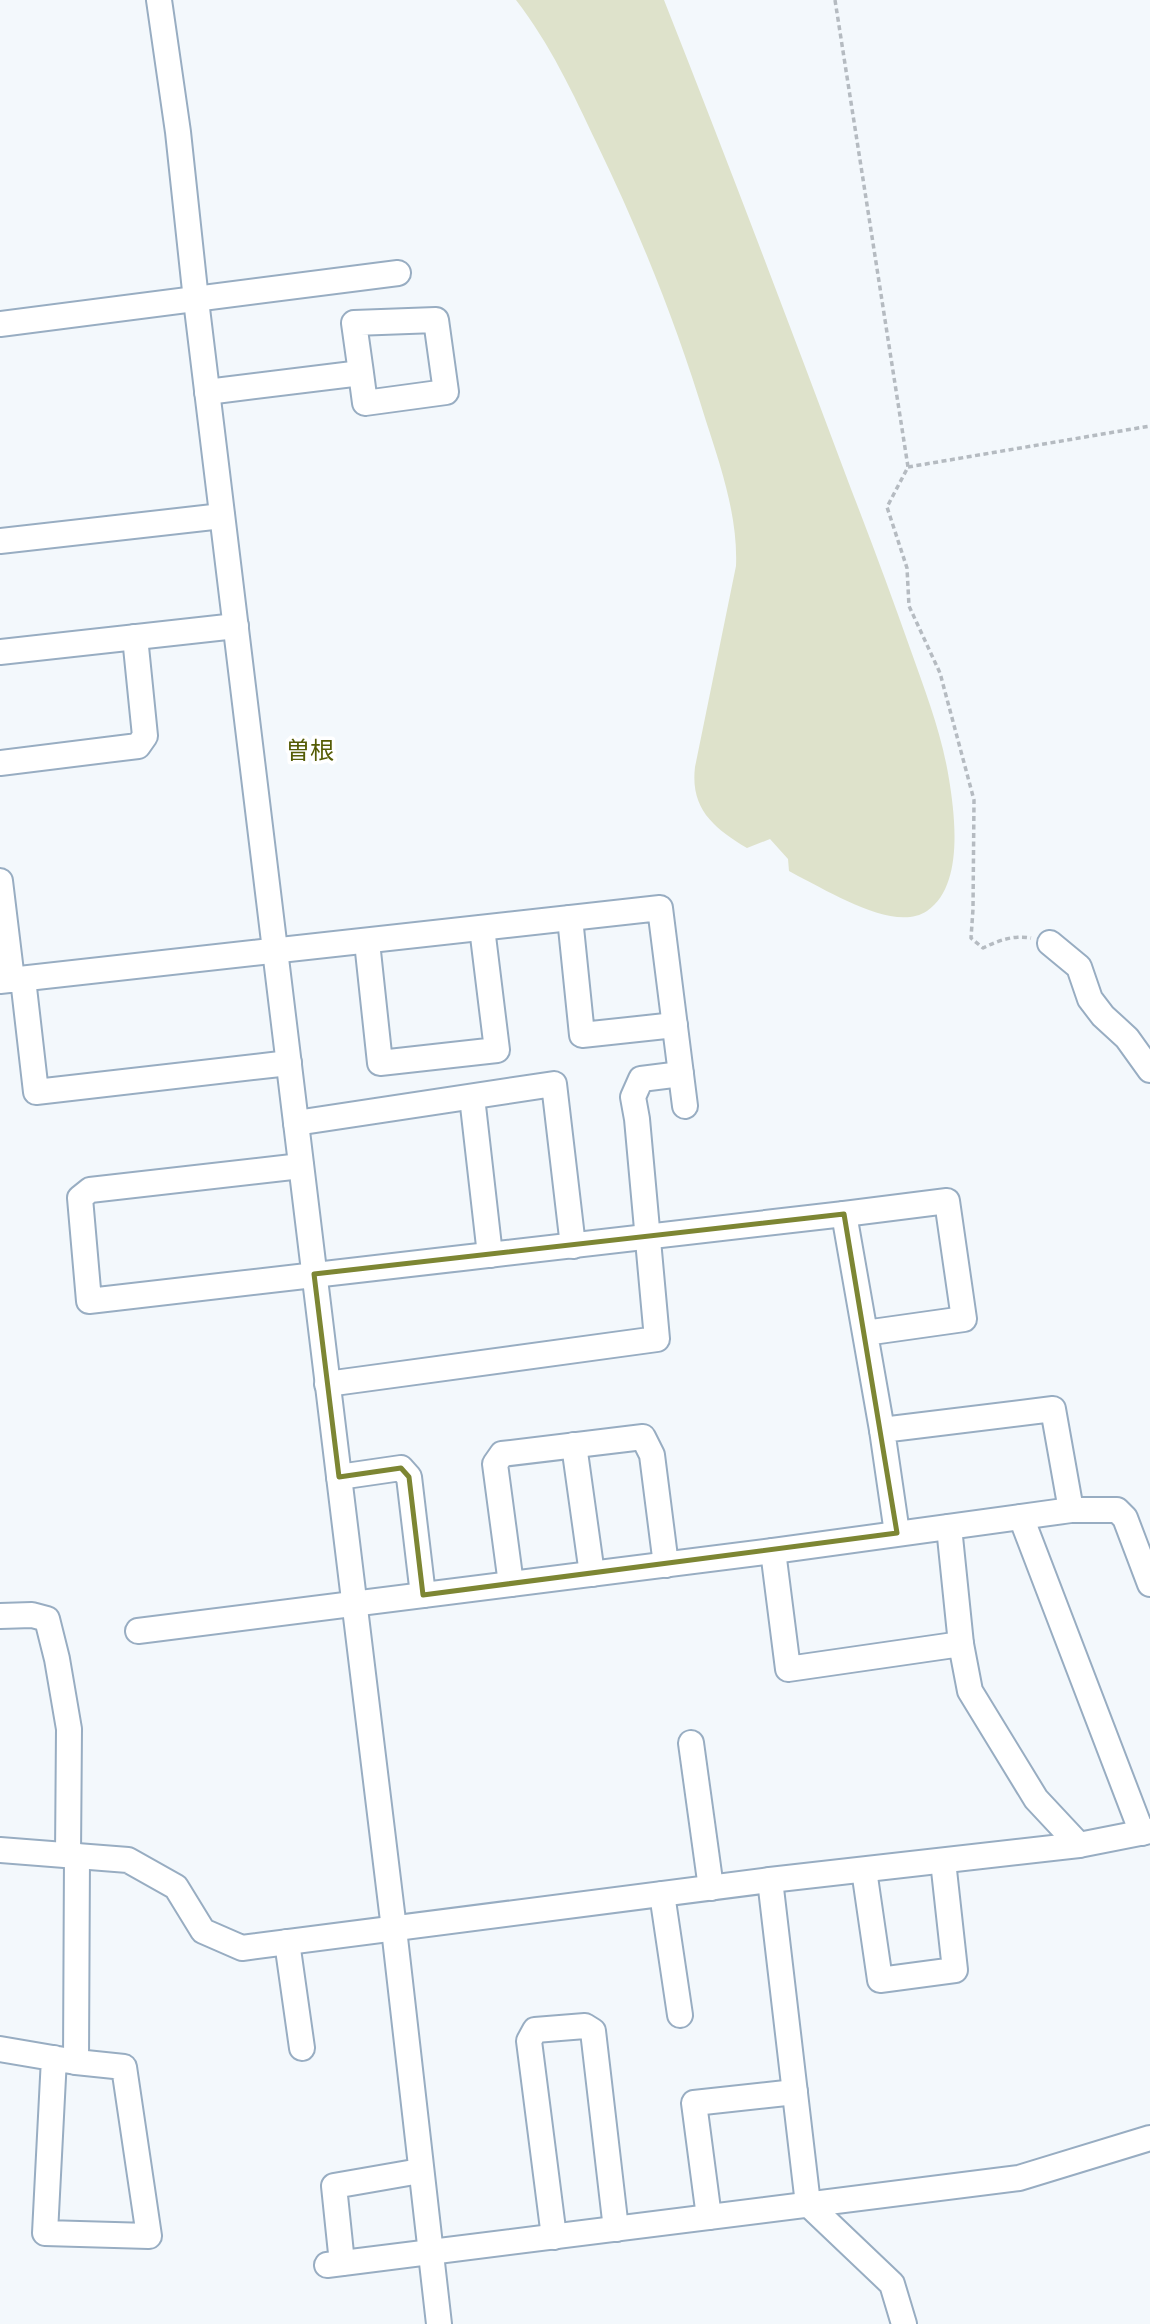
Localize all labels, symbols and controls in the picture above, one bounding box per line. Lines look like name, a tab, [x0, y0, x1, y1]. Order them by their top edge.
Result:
district label: 曽根	[286, 736, 334, 765]

